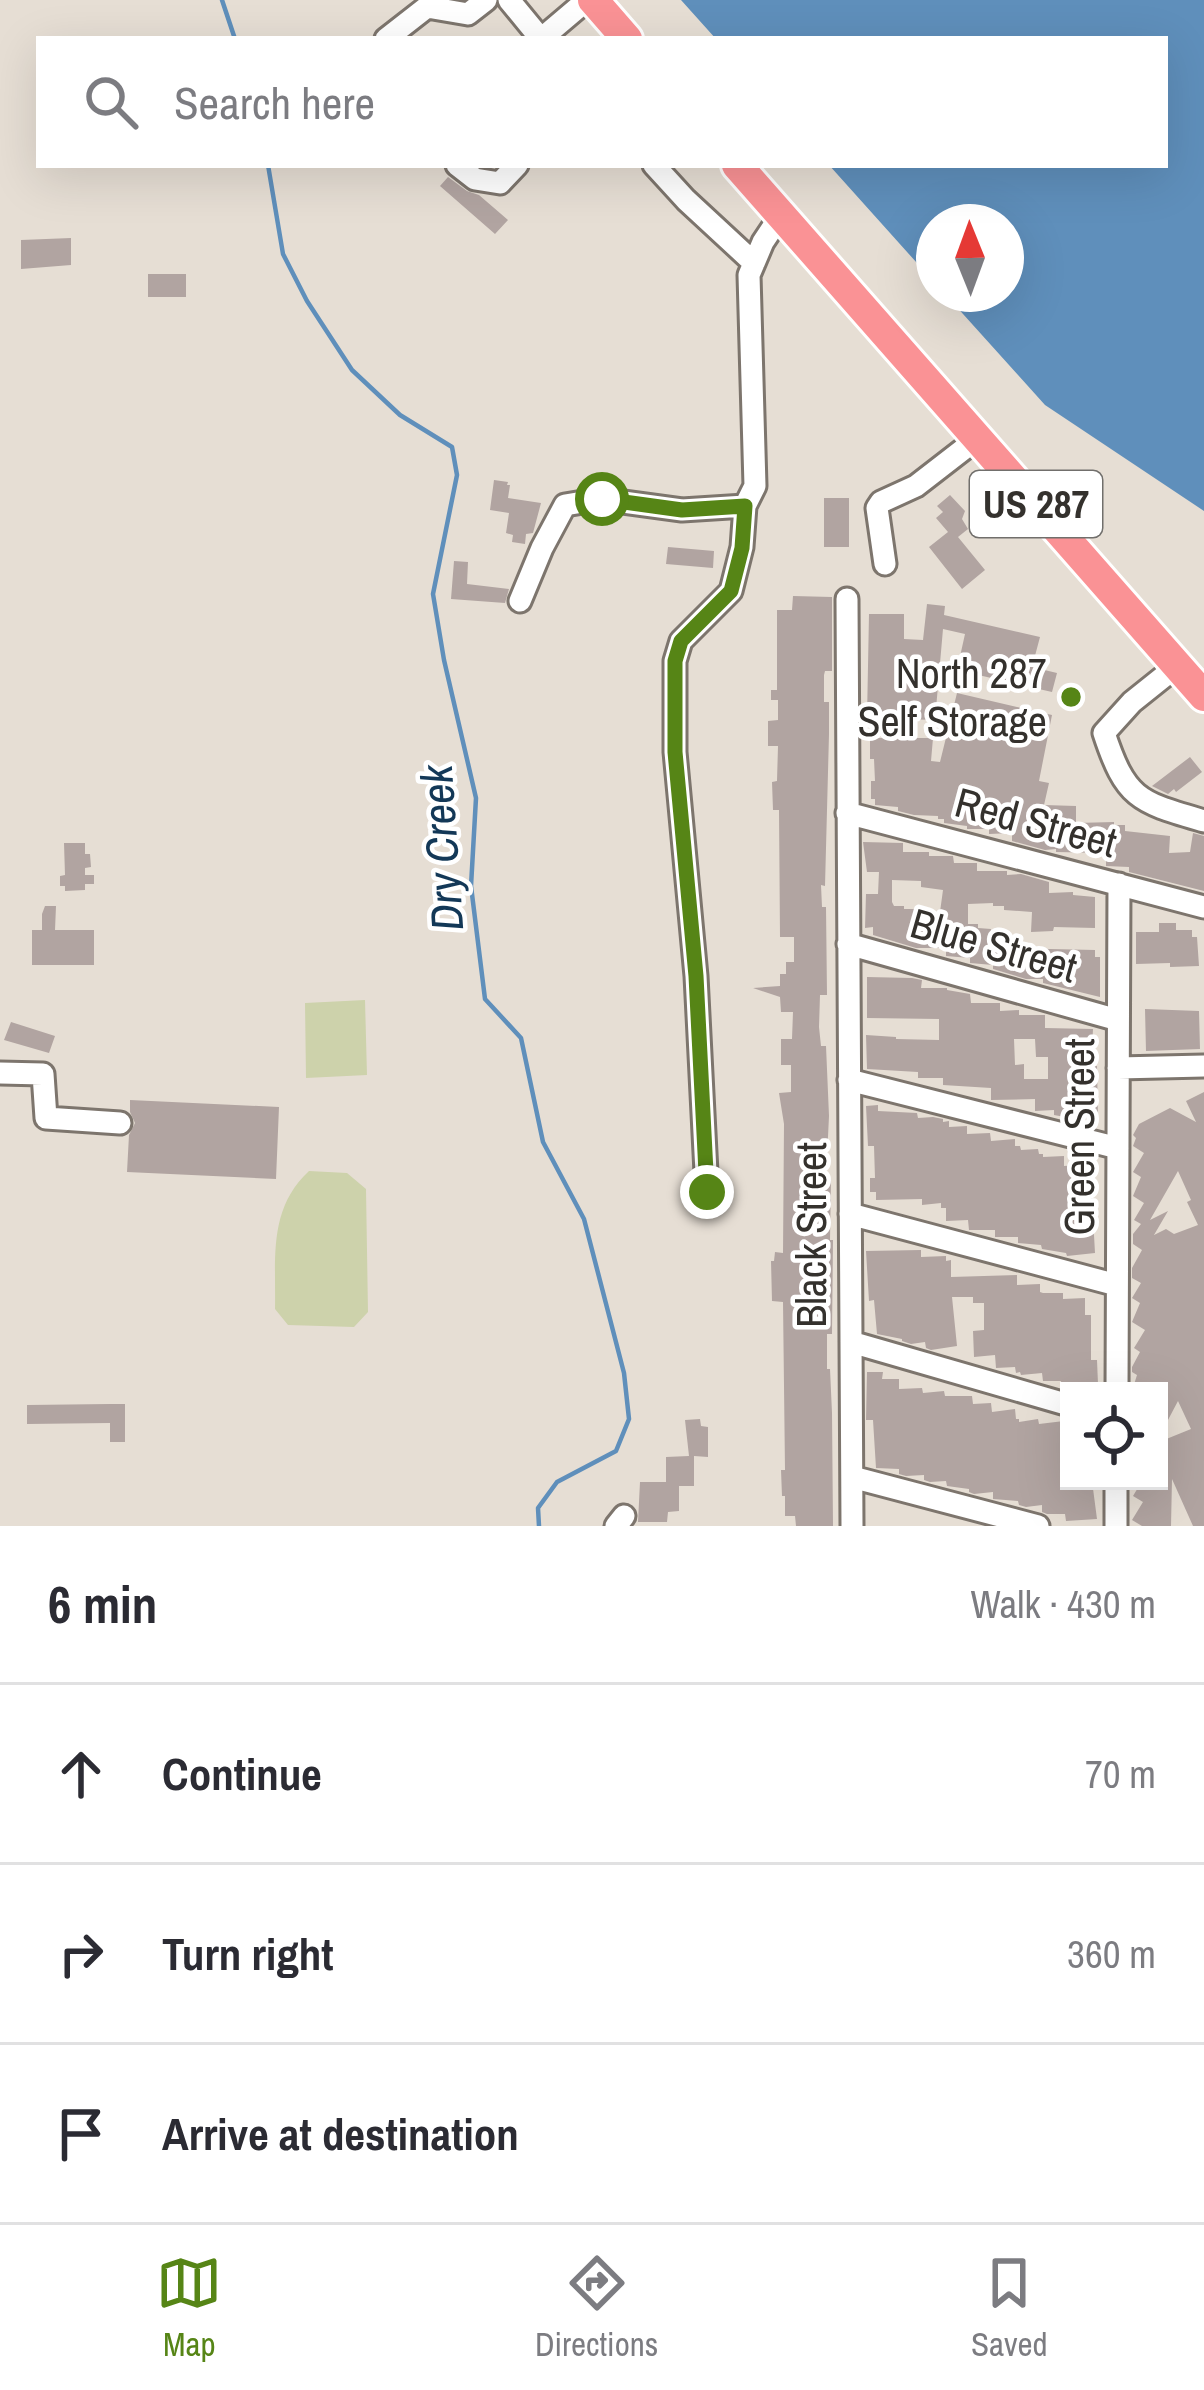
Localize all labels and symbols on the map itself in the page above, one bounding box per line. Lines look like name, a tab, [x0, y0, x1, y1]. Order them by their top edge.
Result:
north arrow	[916, 204, 1024, 312]
road number: US 287	[970, 471, 1102, 537]
route start	[575, 472, 629, 526]
place label: North 287 Self Storage	[857, 645, 1047, 749]
marker: North 287 Self Storage	[1058, 684, 1084, 710]
water label: Dry Creek	[405, 762, 477, 933]
street label: Red Street	[949, 774, 1123, 870]
street label: Blue Street	[904, 895, 1084, 995]
street label: Green Street	[1051, 1038, 1107, 1236]
street label: Black Street	[783, 1142, 839, 1328]
route end	[680, 1165, 734, 1219]

